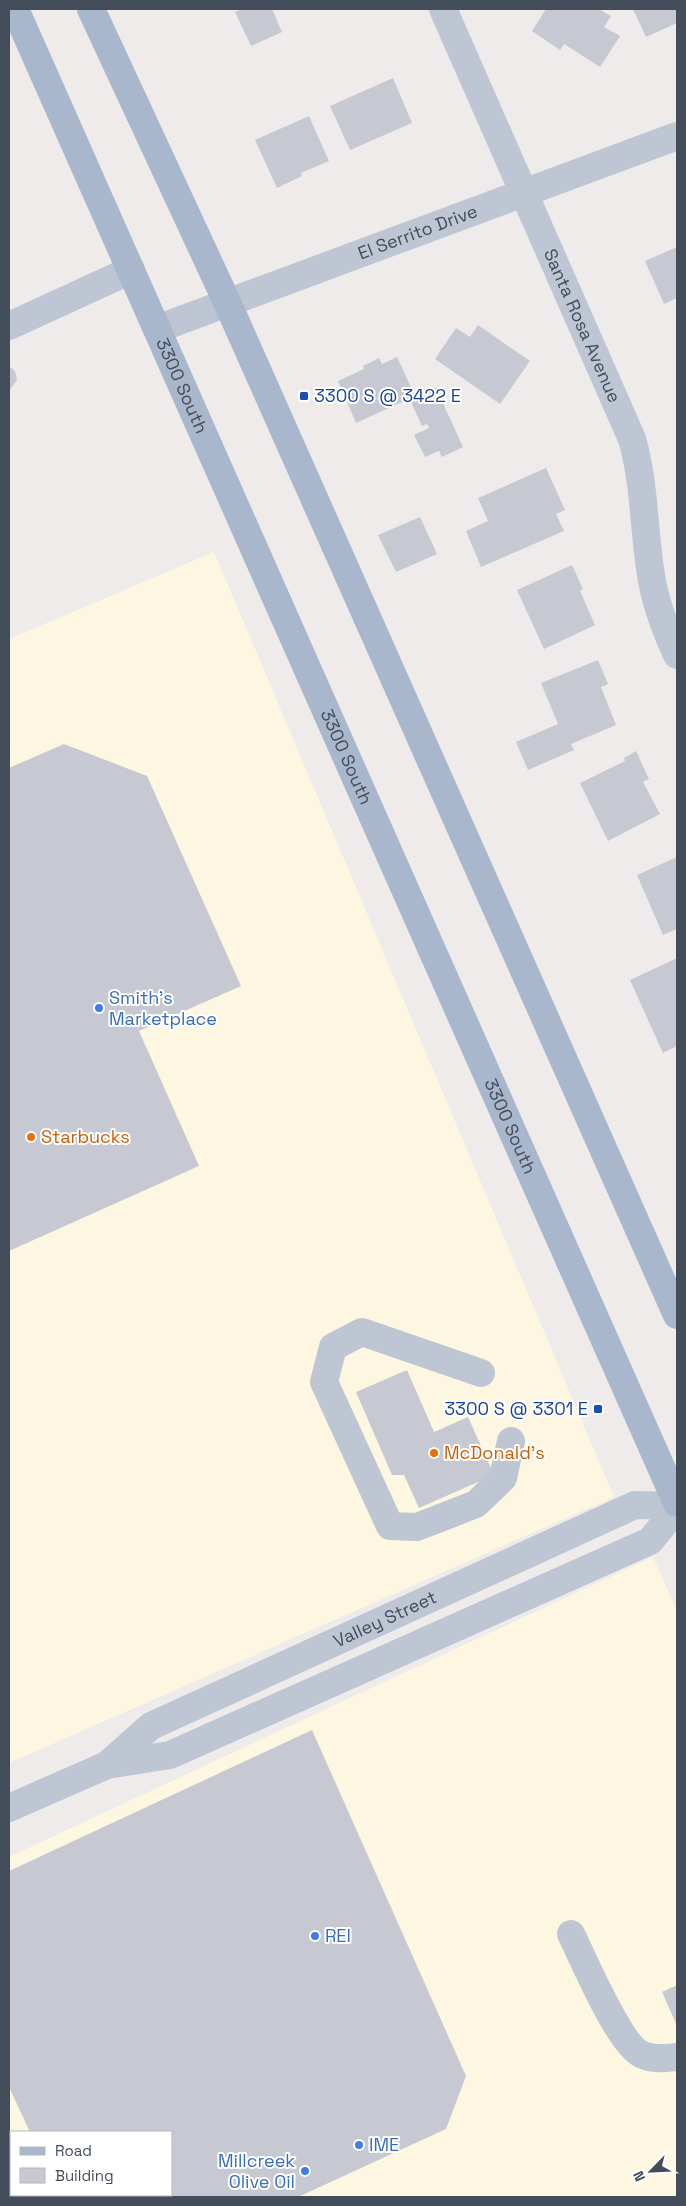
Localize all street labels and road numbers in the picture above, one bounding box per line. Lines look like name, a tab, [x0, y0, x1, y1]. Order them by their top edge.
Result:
street label: El Serrito Drive	[354, 199, 480, 264]
street label: Santa Rosa Avenue	[539, 245, 627, 406]
street label: 3300 South	[151, 334, 214, 437]
street label: 3300 South	[316, 705, 378, 808]
street label: 3300 South	[479, 1075, 542, 1177]
street label: Valley Street	[329, 1585, 440, 1652]

